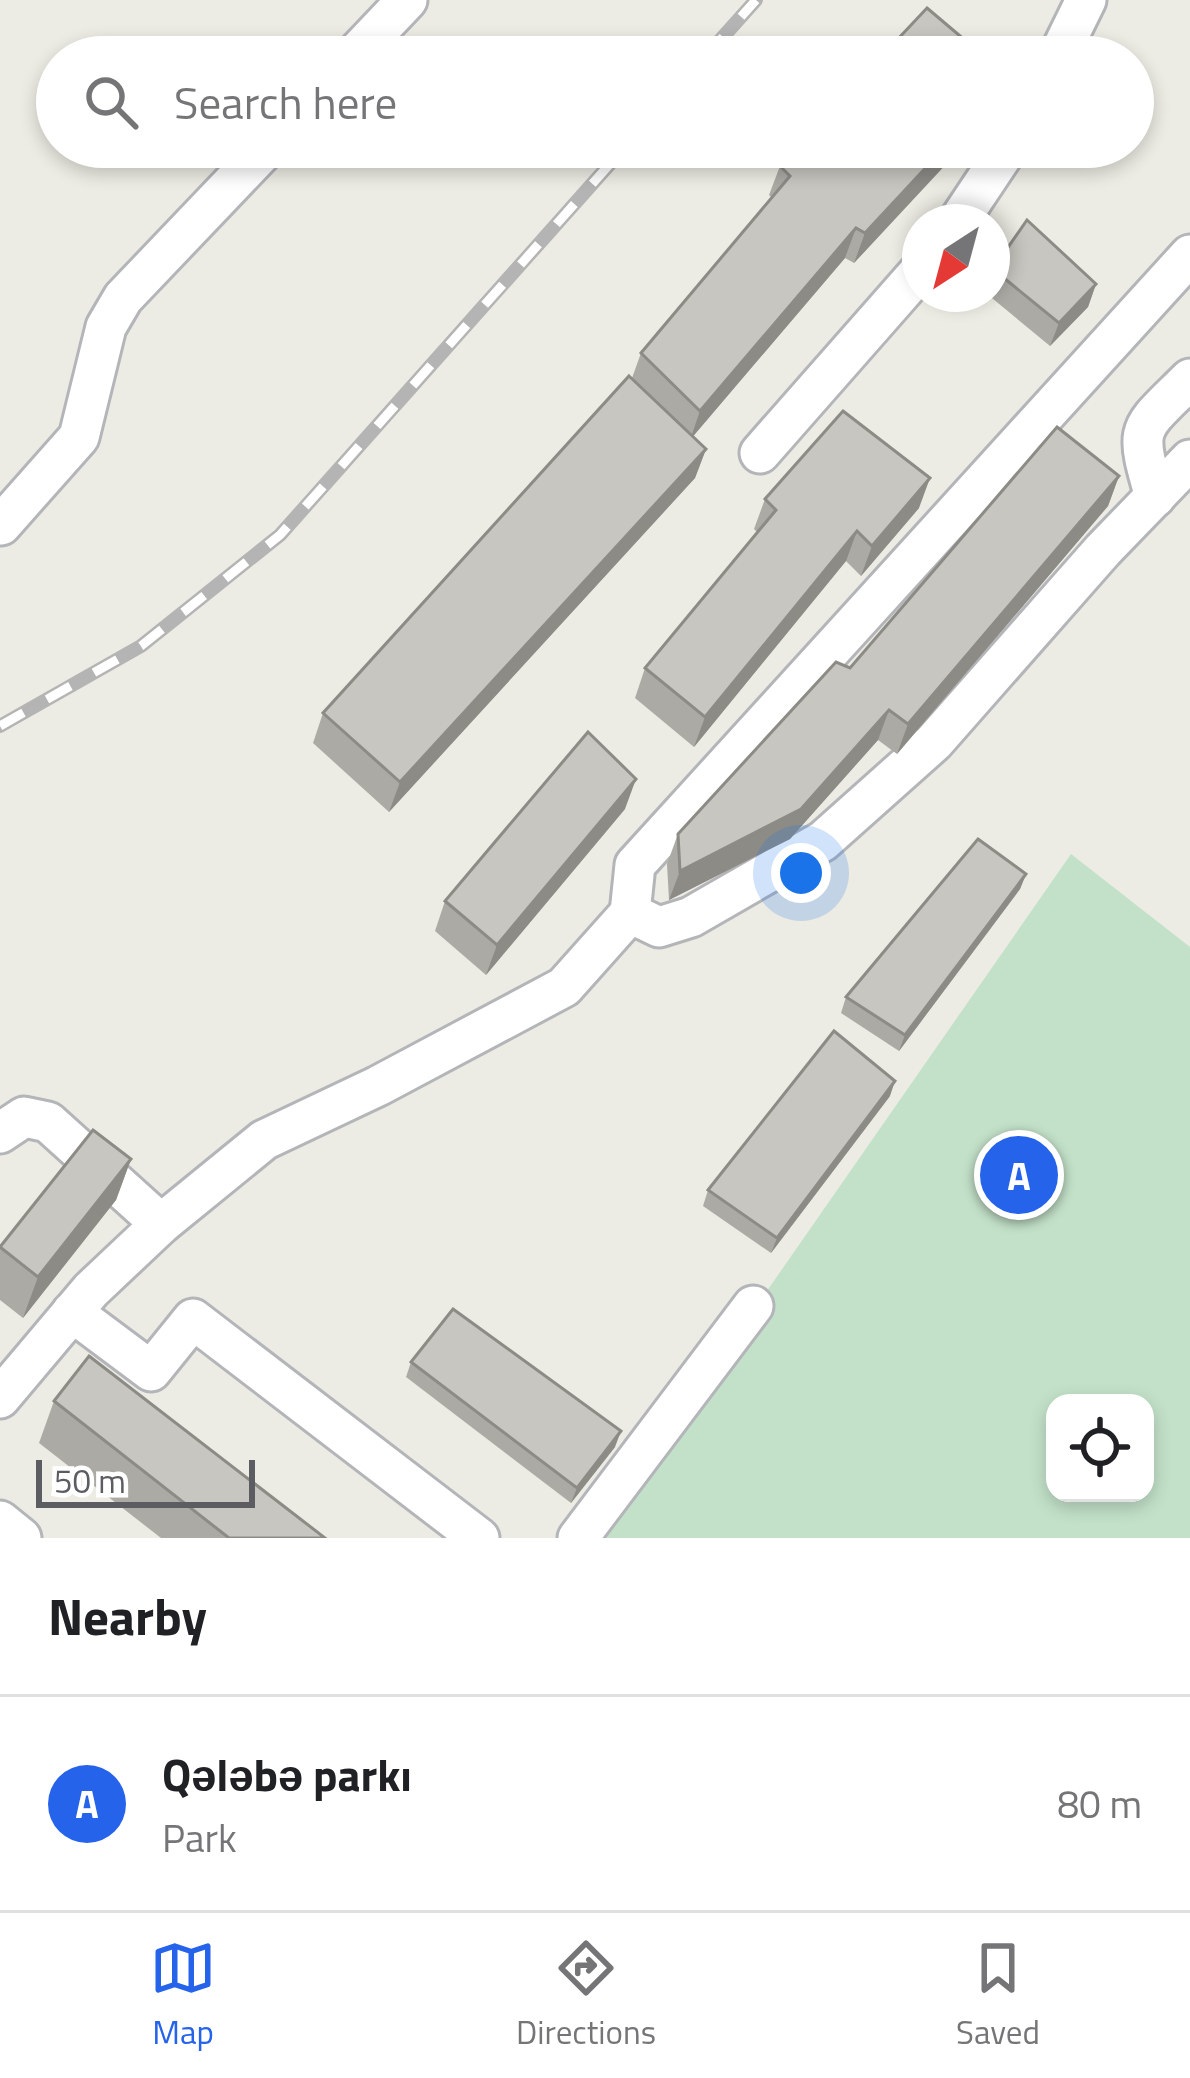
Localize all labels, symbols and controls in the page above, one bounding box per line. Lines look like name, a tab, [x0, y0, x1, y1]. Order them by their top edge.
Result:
search box	[36, 36, 1154, 168]
text: Search here	[174, 68, 397, 136]
icon: search	[78, 69, 144, 135]
north arrow	[902, 204, 1010, 312]
your location	[771, 843, 831, 903]
pin: A	[980, 1130, 1058, 1220]
map controls	[1046, 1394, 1154, 1502]
button: locate	[1046, 1394, 1154, 1502]
scale bar	[36, 1454, 255, 1507]
text: 50 m	[54, 1456, 126, 1506]
text: Nearby	[48, 1577, 207, 1655]
text: Qələbə parkı	[162, 1740, 412, 1808]
text: A	[75, 1774, 99, 1833]
text: 80 m	[1057, 1774, 1142, 1833]
text: Park	[162, 1808, 237, 1867]
tab: Map	[150, 1935, 216, 2057]
tab: Directions	[516, 1935, 656, 2057]
tab: Saved	[956, 1935, 1040, 2057]

